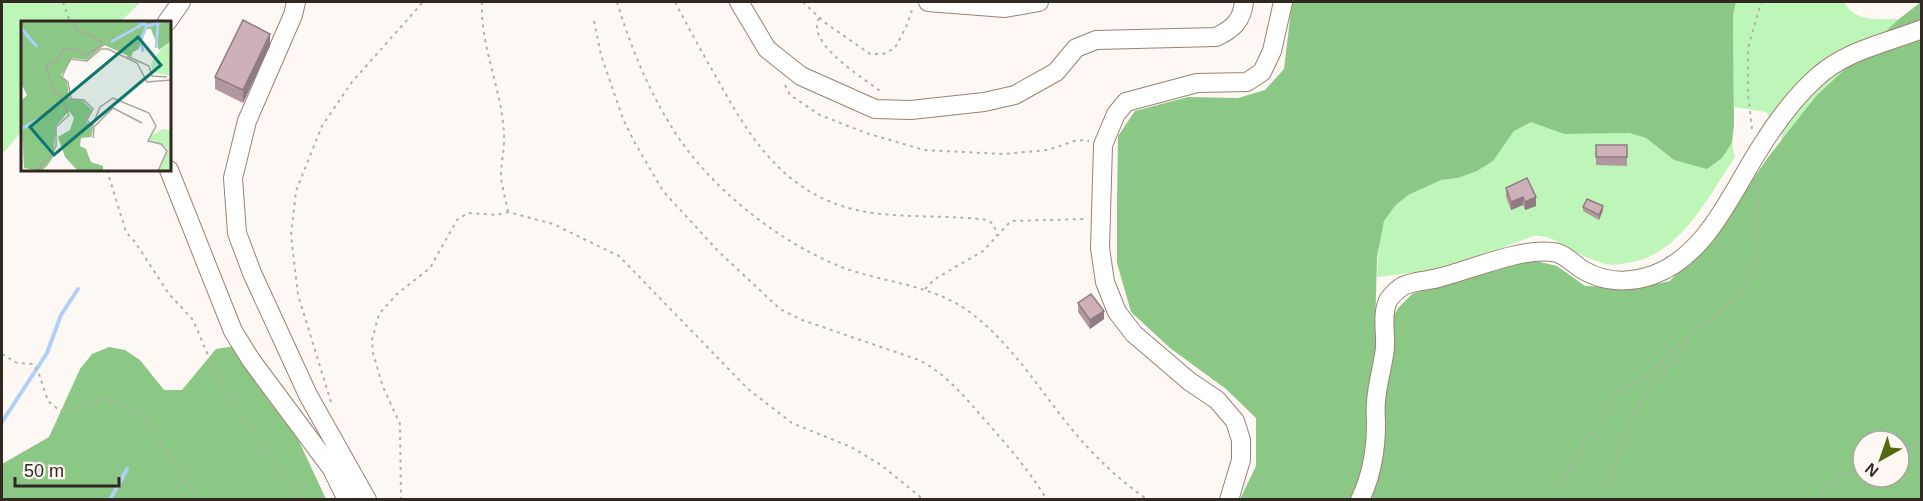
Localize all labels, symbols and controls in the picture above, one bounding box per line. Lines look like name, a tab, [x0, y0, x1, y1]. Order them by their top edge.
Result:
inset map	[21, 21, 171, 171]
north arrow	[1851, 429, 1911, 489]
scale bar	[15, 450, 118, 488]
text: N	[1862, 460, 1882, 480]
text: 50 m	[24, 461, 64, 481]

